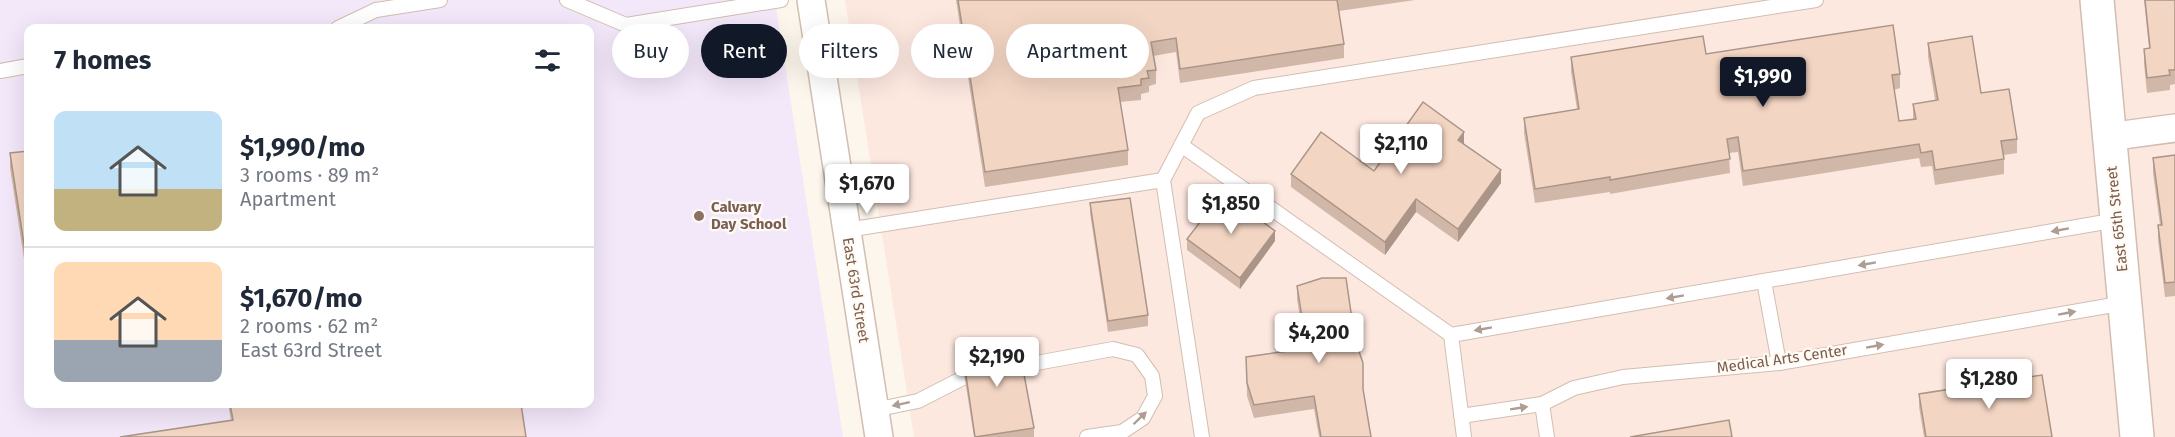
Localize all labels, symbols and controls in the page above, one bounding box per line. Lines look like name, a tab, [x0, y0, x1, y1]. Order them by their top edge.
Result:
chip: Buy	[612, 24, 689, 78]
chip: Rent	[701, 24, 787, 78]
chip: Filters	[799, 24, 899, 78]
chip: New	[911, 24, 994, 78]
chip: Apartment	[1006, 24, 1149, 78]
icon: filters	[531, 44, 564, 77]
text: 7 homes	[54, 45, 151, 76]
pin: $1,990	[1714, 57, 1812, 108]
text: $1,990	[1734, 64, 1792, 88]
pin: $2,110	[1352, 124, 1450, 175]
text: $2,110	[1374, 131, 1428, 155]
text: $1,990/mo	[240, 132, 365, 163]
icon: home	[102, 135, 174, 207]
text: 3 rooms · 89 m²	[240, 163, 379, 187]
pin: $1,670	[818, 164, 916, 215]
street label: East 65th Street	[2102, 165, 2132, 273]
text: $1,670	[839, 171, 895, 195]
pin: $1,850	[1182, 184, 1280, 235]
text: Apartment	[240, 187, 336, 211]
text: $1,850	[1202, 191, 1260, 215]
place label: Calvary Day School	[711, 198, 787, 233]
marker: Calvary Day School	[692, 209, 706, 223]
one-way arrow	[2050, 226, 2069, 235]
street label: East 63rd Street	[839, 236, 873, 345]
one-way arrow	[1858, 259, 1877, 268]
text: $1,670/mo	[240, 283, 362, 314]
icon: home	[102, 286, 174, 358]
one-way arrow	[1666, 292, 1685, 301]
one-way arrow	[2057, 308, 2076, 317]
pin: $4,200	[1270, 313, 1368, 364]
text: 2 rooms · 62 m²	[240, 314, 378, 338]
text: $4,200	[1289, 320, 1349, 344]
one-way arrow	[1473, 325, 1492, 334]
pin: $2,190	[948, 337, 1046, 388]
text: East 63rd Street	[240, 338, 382, 362]
street label: Medical Arts Center	[1716, 341, 1849, 377]
one-way arrow	[1865, 341, 1884, 350]
text: $2,190	[969, 344, 1025, 368]
pin: $1,280	[1940, 359, 2038, 410]
text: $1,280	[1960, 366, 2018, 390]
one-way arrow	[892, 400, 911, 409]
one-way arrow	[1510, 403, 1529, 412]
one-way arrow	[1132, 411, 1146, 425]

